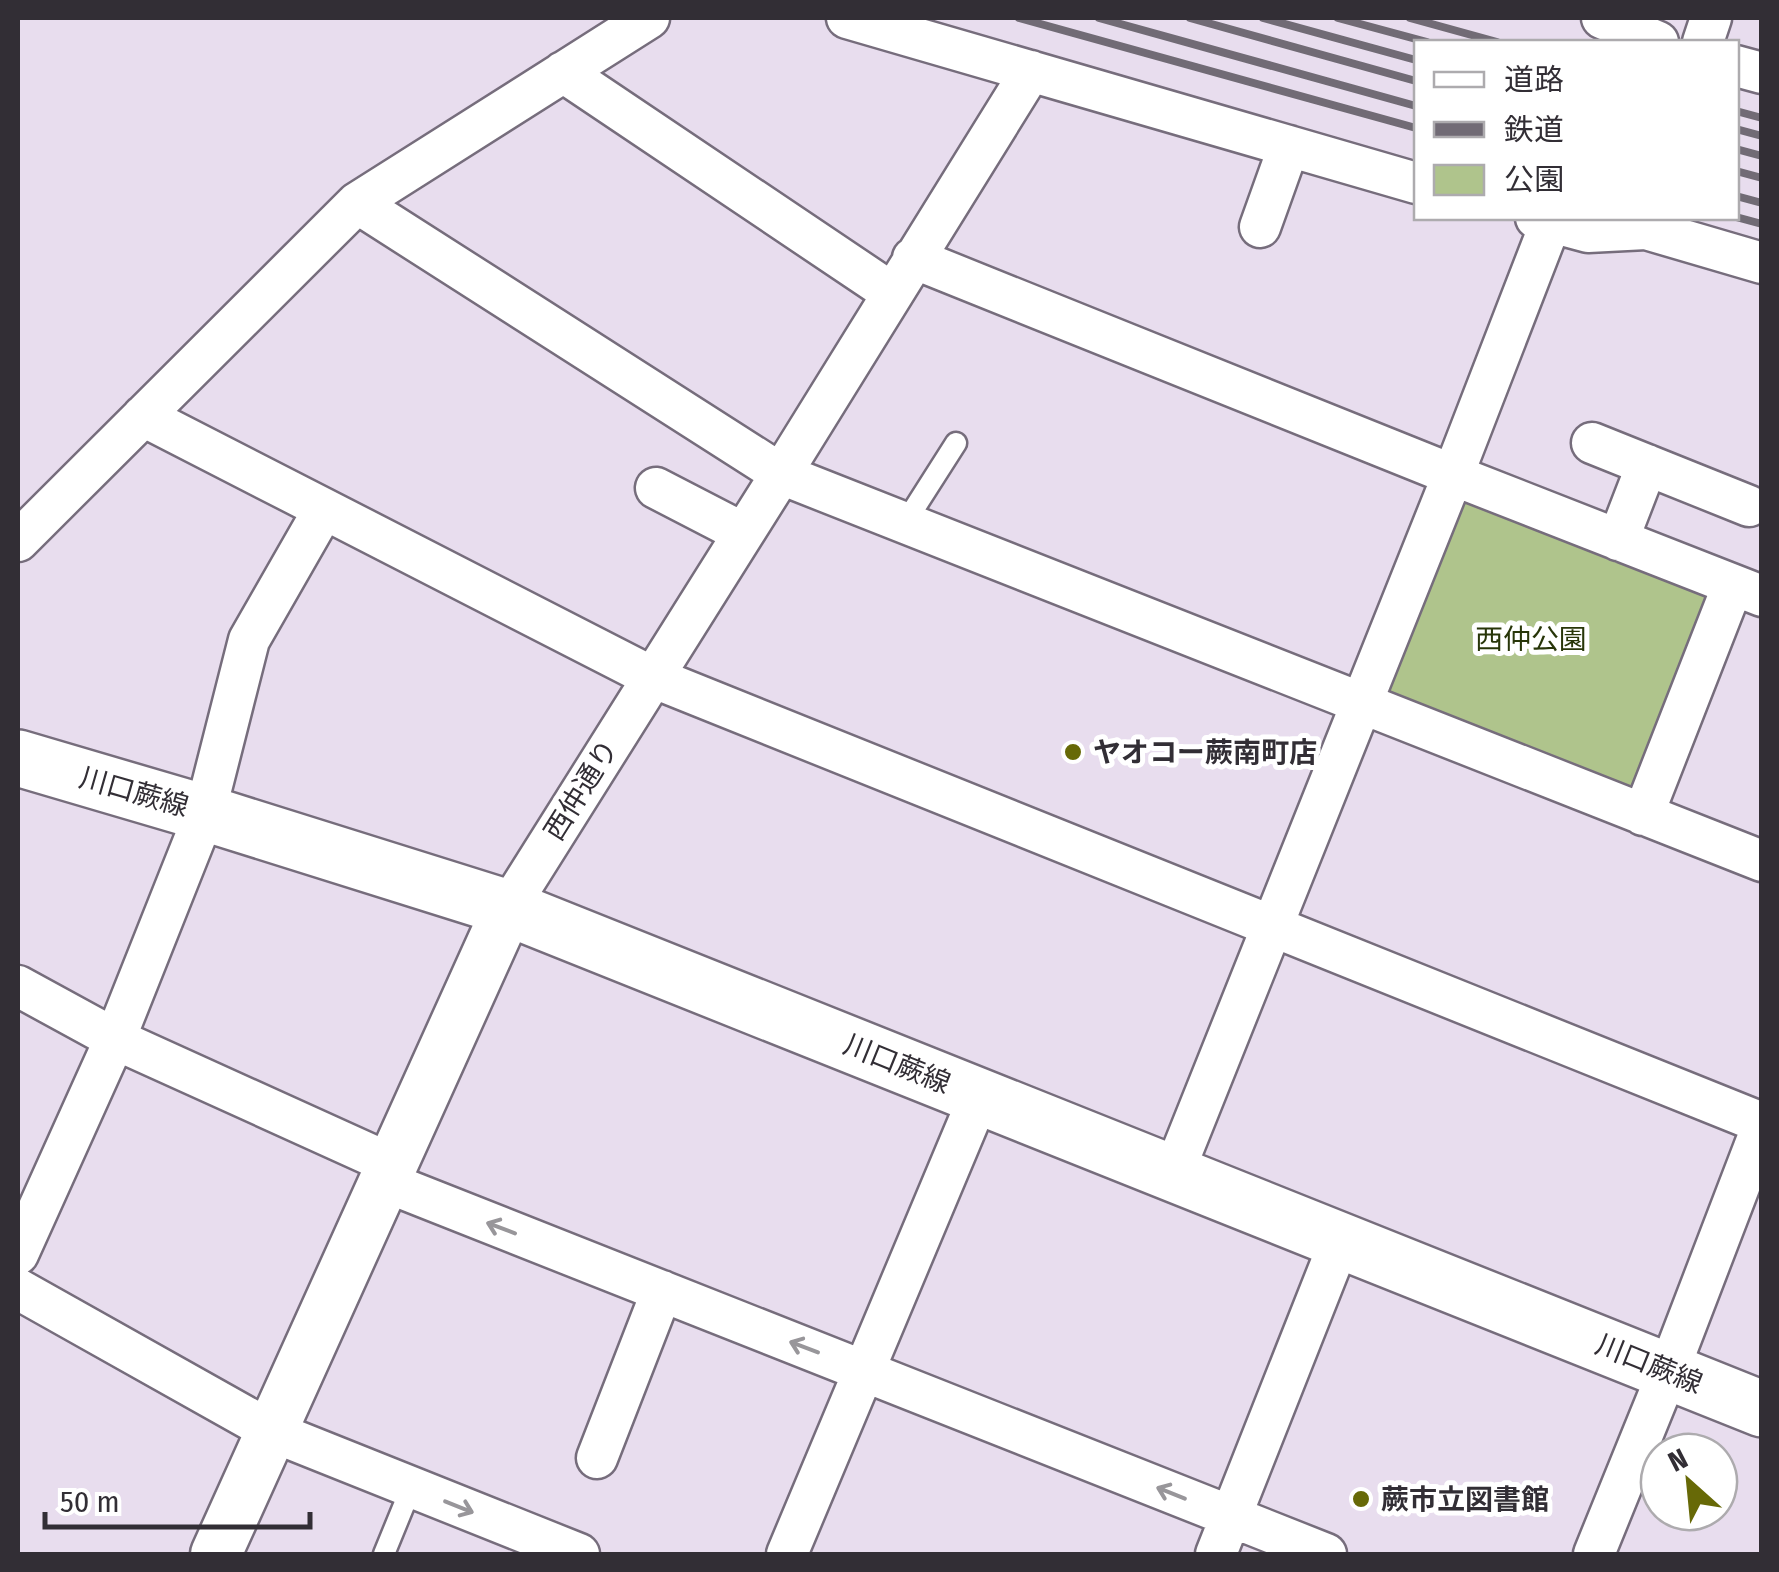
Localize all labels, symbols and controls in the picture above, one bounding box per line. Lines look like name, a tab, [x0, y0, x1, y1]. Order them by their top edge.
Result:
legend	[1414, 40, 1739, 220]
text: 道路	[1504, 62, 1564, 98]
text: 鉄道	[1504, 112, 1564, 148]
text: 公園	[1504, 162, 1564, 198]
park label: 西仲公園	[1475, 623, 1587, 656]
street label: 西仲通り	[537, 734, 625, 846]
place label: ヤオコー蕨南町店	[1093, 736, 1317, 769]
marker: ヤオコー蕨南町店	[1062, 741, 1084, 763]
street label: 川口蕨線	[76, 761, 192, 823]
street label: 川口蕨線	[839, 1028, 955, 1100]
one-way arrow	[487, 1217, 517, 1235]
street label: 川口蕨線	[1591, 1328, 1707, 1400]
one-way arrow	[789, 1337, 820, 1355]
north arrow	[1639, 1432, 1739, 1532]
text: N	[1663, 1442, 1693, 1479]
scale bar	[45, 1467, 310, 1529]
one-way arrow	[1156, 1482, 1187, 1500]
place label: 蕨市立図書館	[1381, 1483, 1549, 1516]
text: 50 m	[60, 1484, 120, 1520]
marker: 蕨市立図書館	[1350, 1488, 1372, 1510]
one-way arrow	[443, 1499, 473, 1517]

